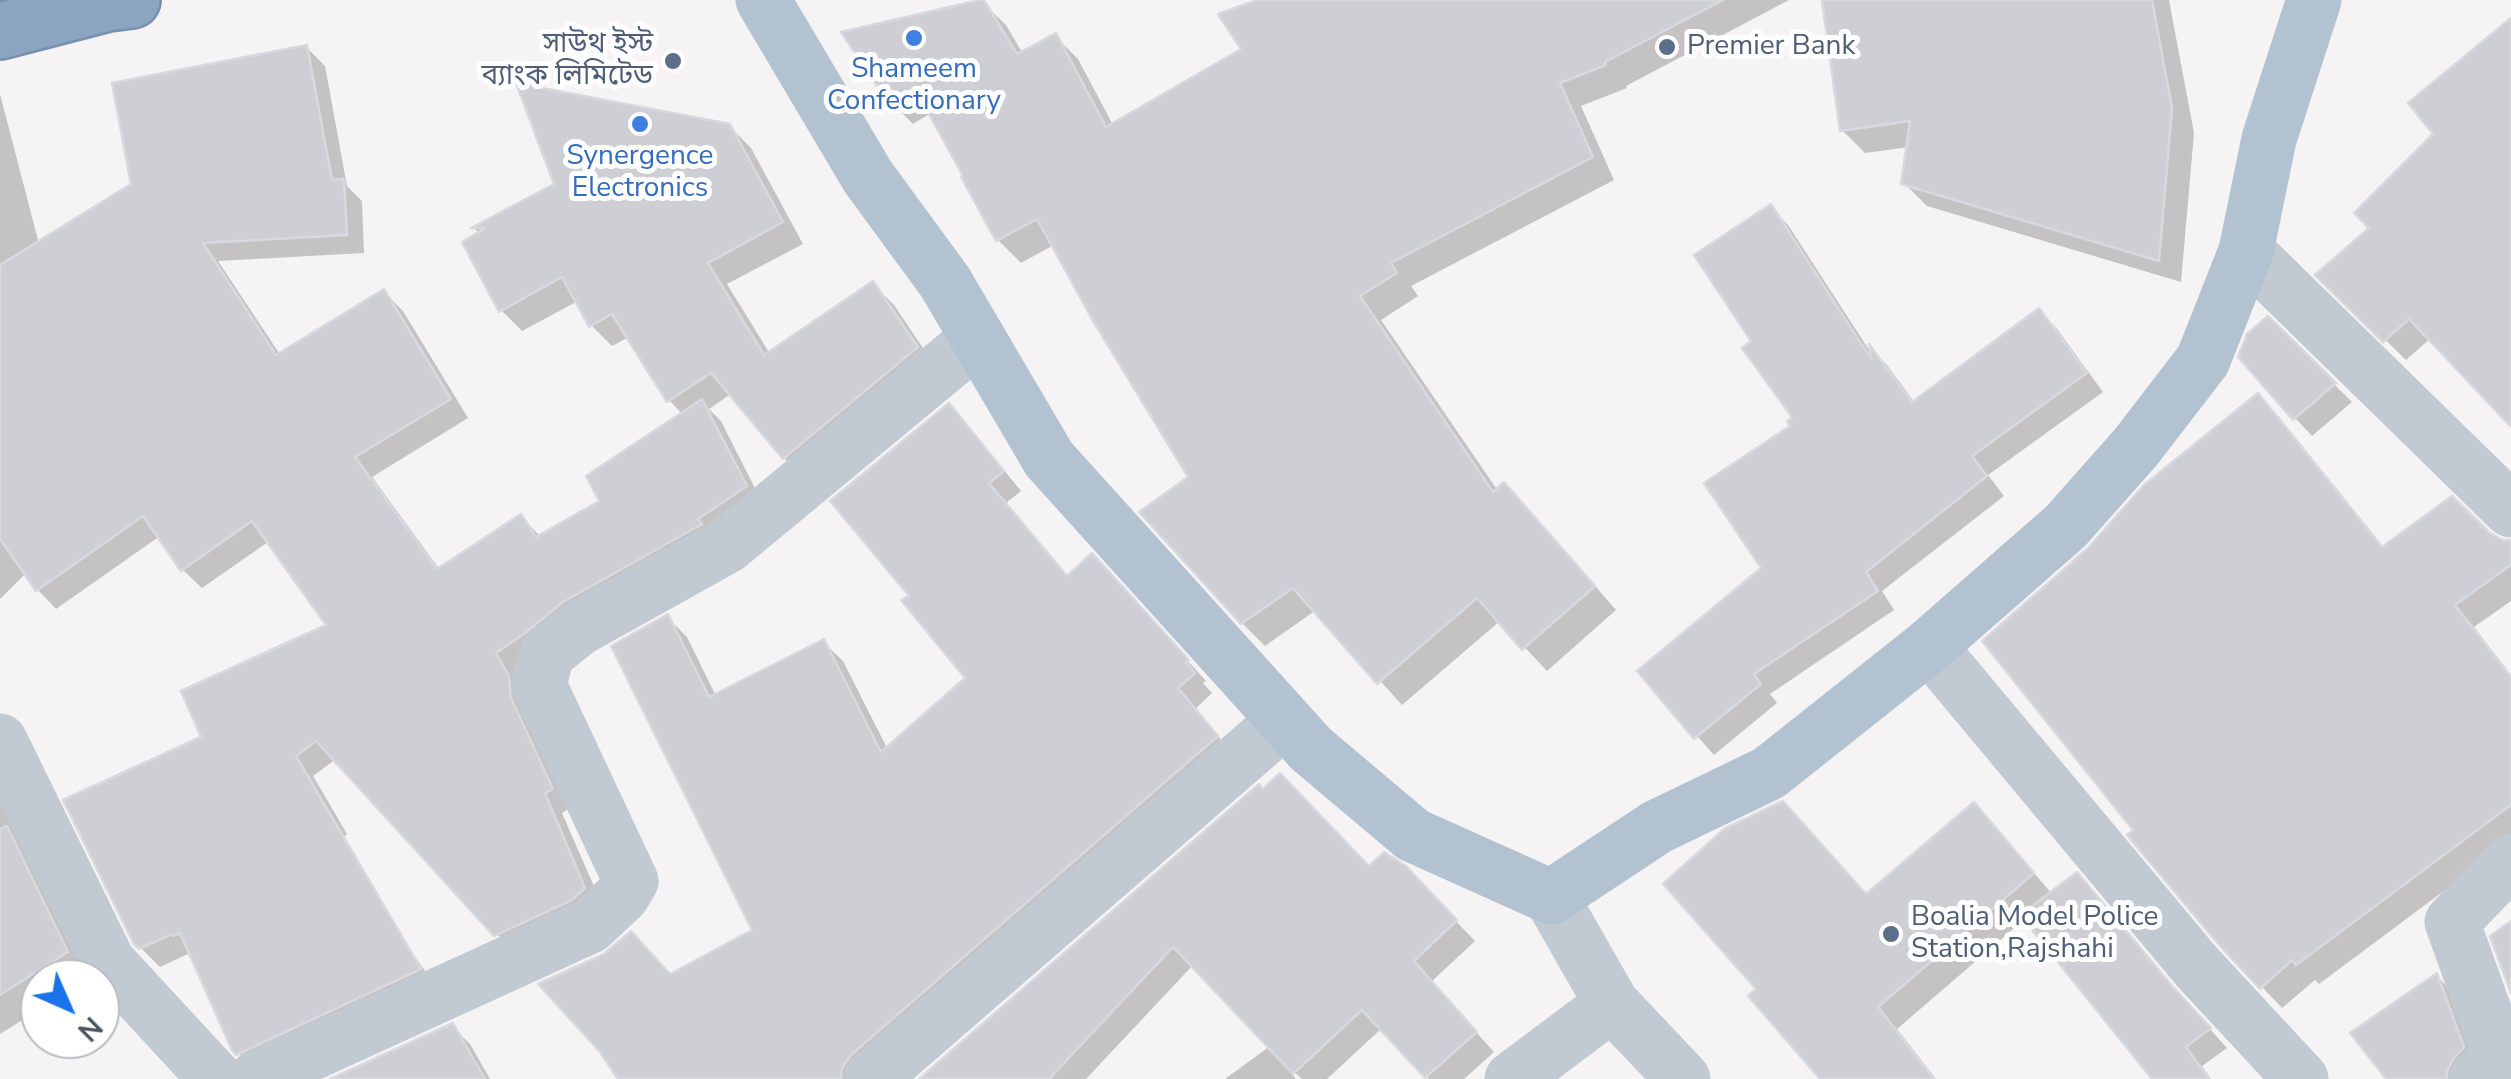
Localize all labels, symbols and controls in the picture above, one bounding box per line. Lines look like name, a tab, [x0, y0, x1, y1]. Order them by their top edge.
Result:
marker: Shameem Confectionary	[903, 27, 925, 49]
place label: সাউথ ইস্ট ব্যাংক লিমিটেড	[481, 28, 653, 94]
place label: Premier Bank	[1687, 30, 1855, 64]
marker: Premier Bank	[1656, 36, 1678, 58]
marker: সাউথ ইস্ট ব্যাংক লিমিটেড	[662, 50, 684, 72]
place label: Shameem Confectionary	[827, 53, 1001, 119]
marker: Synergence Electronics	[629, 113, 651, 135]
place label: Synergence Electronics	[567, 140, 713, 206]
place label: Boalia Model Police Station,Rajshahi	[1911, 901, 2158, 967]
marker: Boalia Model Police Station,Rajshahi	[1880, 923, 1902, 945]
north arrow	[20, 959, 120, 1059]
text: N	[69, 1008, 111, 1050]

